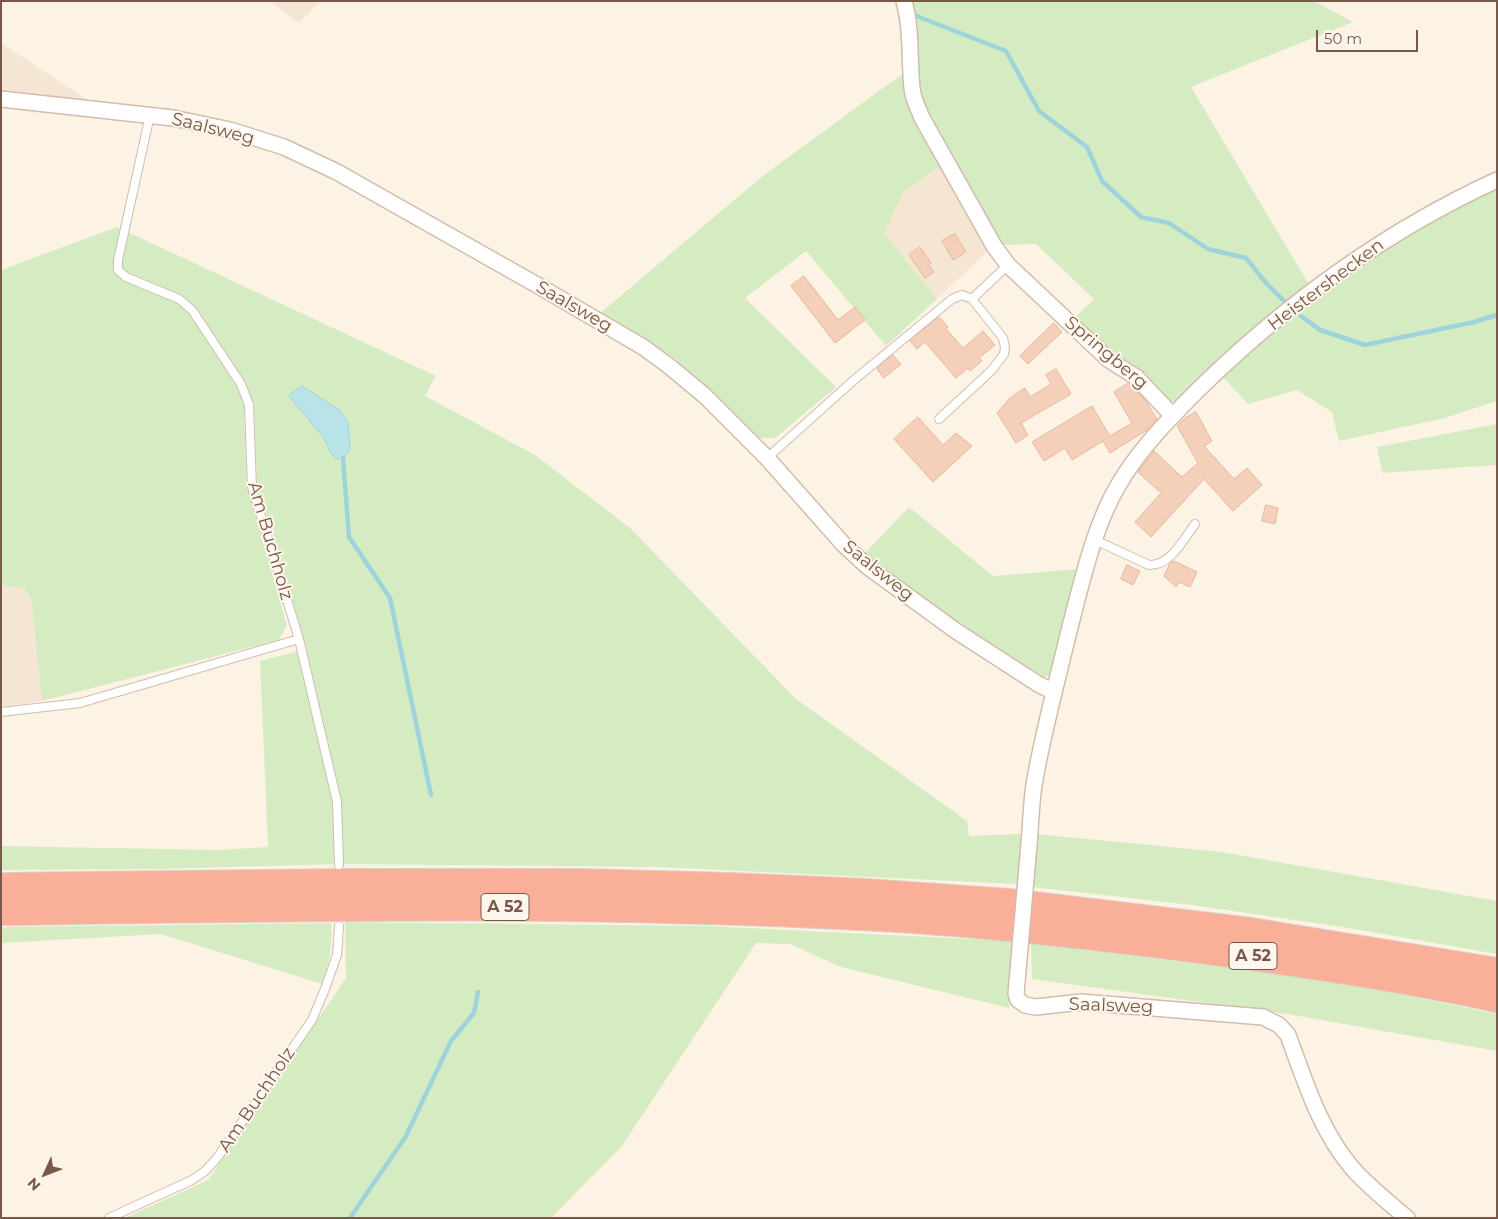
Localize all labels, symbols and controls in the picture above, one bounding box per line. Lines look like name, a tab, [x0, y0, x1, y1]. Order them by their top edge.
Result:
scale bar	[1318, 20, 1420, 52]
text: 50 m	[1324, 29, 1362, 48]
street label: Saalsweg	[169, 108, 257, 150]
street label: Heistershecken	[1264, 234, 1388, 336]
street label: Saalsweg	[532, 277, 616, 337]
street label: Springberg	[1060, 312, 1152, 394]
street label: Am Buchholz	[243, 479, 297, 603]
street label: Saalsweg	[838, 536, 918, 606]
road number: A 52	[481, 894, 529, 920]
road number: A 52	[1229, 942, 1277, 969]
street label: Saalsweg	[1068, 994, 1154, 1018]
street label: Am Buchholz	[214, 1043, 300, 1157]
north arrow	[20, 1149, 70, 1199]
text: N	[24, 1174, 44, 1195]

